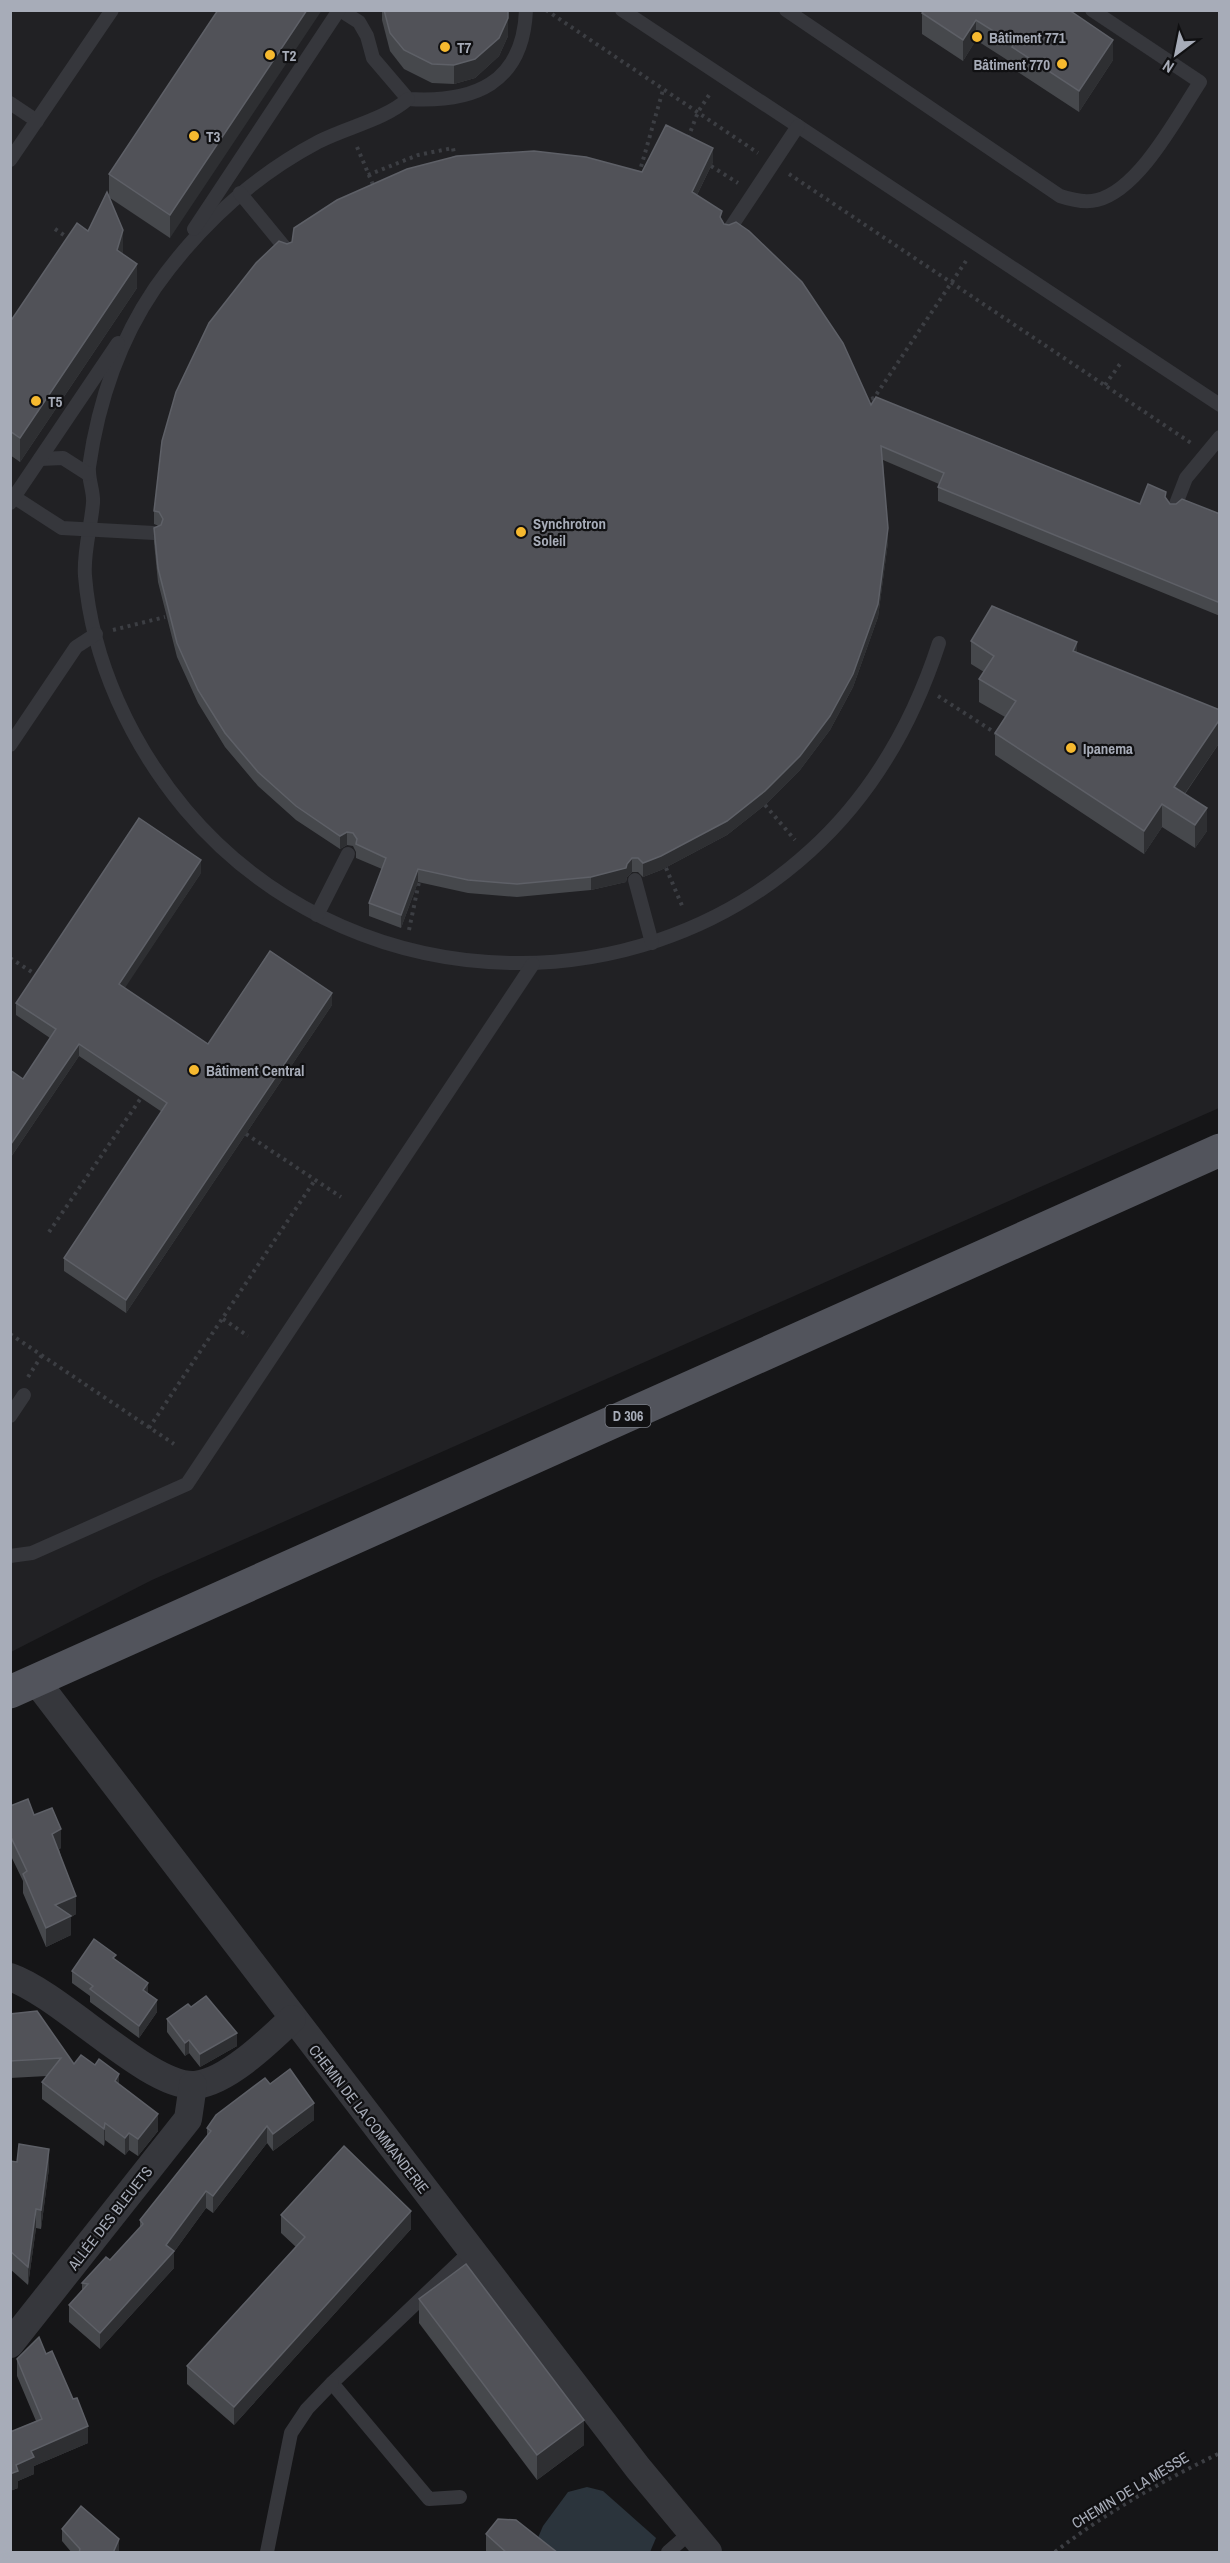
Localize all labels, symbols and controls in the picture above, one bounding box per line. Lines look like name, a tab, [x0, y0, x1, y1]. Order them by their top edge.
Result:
north arrow	[1146, 24, 1206, 84]
place label: Bâtiment 771	[989, 27, 1066, 48]
marker: Bâtiment 771	[970, 30, 984, 44]
place label: T7	[457, 37, 472, 58]
marker: T7	[438, 40, 452, 54]
place label: T2	[282, 45, 297, 66]
marker: T2	[263, 48, 277, 62]
place label: Bâtiment 770	[973, 54, 1050, 75]
text: N	[1158, 55, 1178, 79]
marker: Bâtiment 770	[1055, 57, 1069, 71]
place label: T3	[206, 126, 221, 147]
marker: T3	[187, 129, 201, 143]
place label: T5	[48, 391, 63, 412]
marker: T5	[29, 394, 43, 408]
place label: Synchrotron Soleil	[533, 513, 606, 551]
marker: Synchrotron Soleil	[514, 525, 528, 539]
place label: Ipanema	[1083, 738, 1133, 759]
marker: Ipanema	[1064, 741, 1078, 755]
place label: Bâtiment Central	[206, 1060, 304, 1081]
marker: Bâtiment Central	[187, 1063, 201, 1077]
road number: D 306	[606, 1405, 650, 1427]
street label: CHEMIN DE LA COMMANDERIE	[304, 2040, 434, 2198]
street label: ALLÉE DES BLEUETS	[62, 2162, 157, 2275]
street label: CHEMIN DE LA MESSE	[1067, 2447, 1193, 2533]

